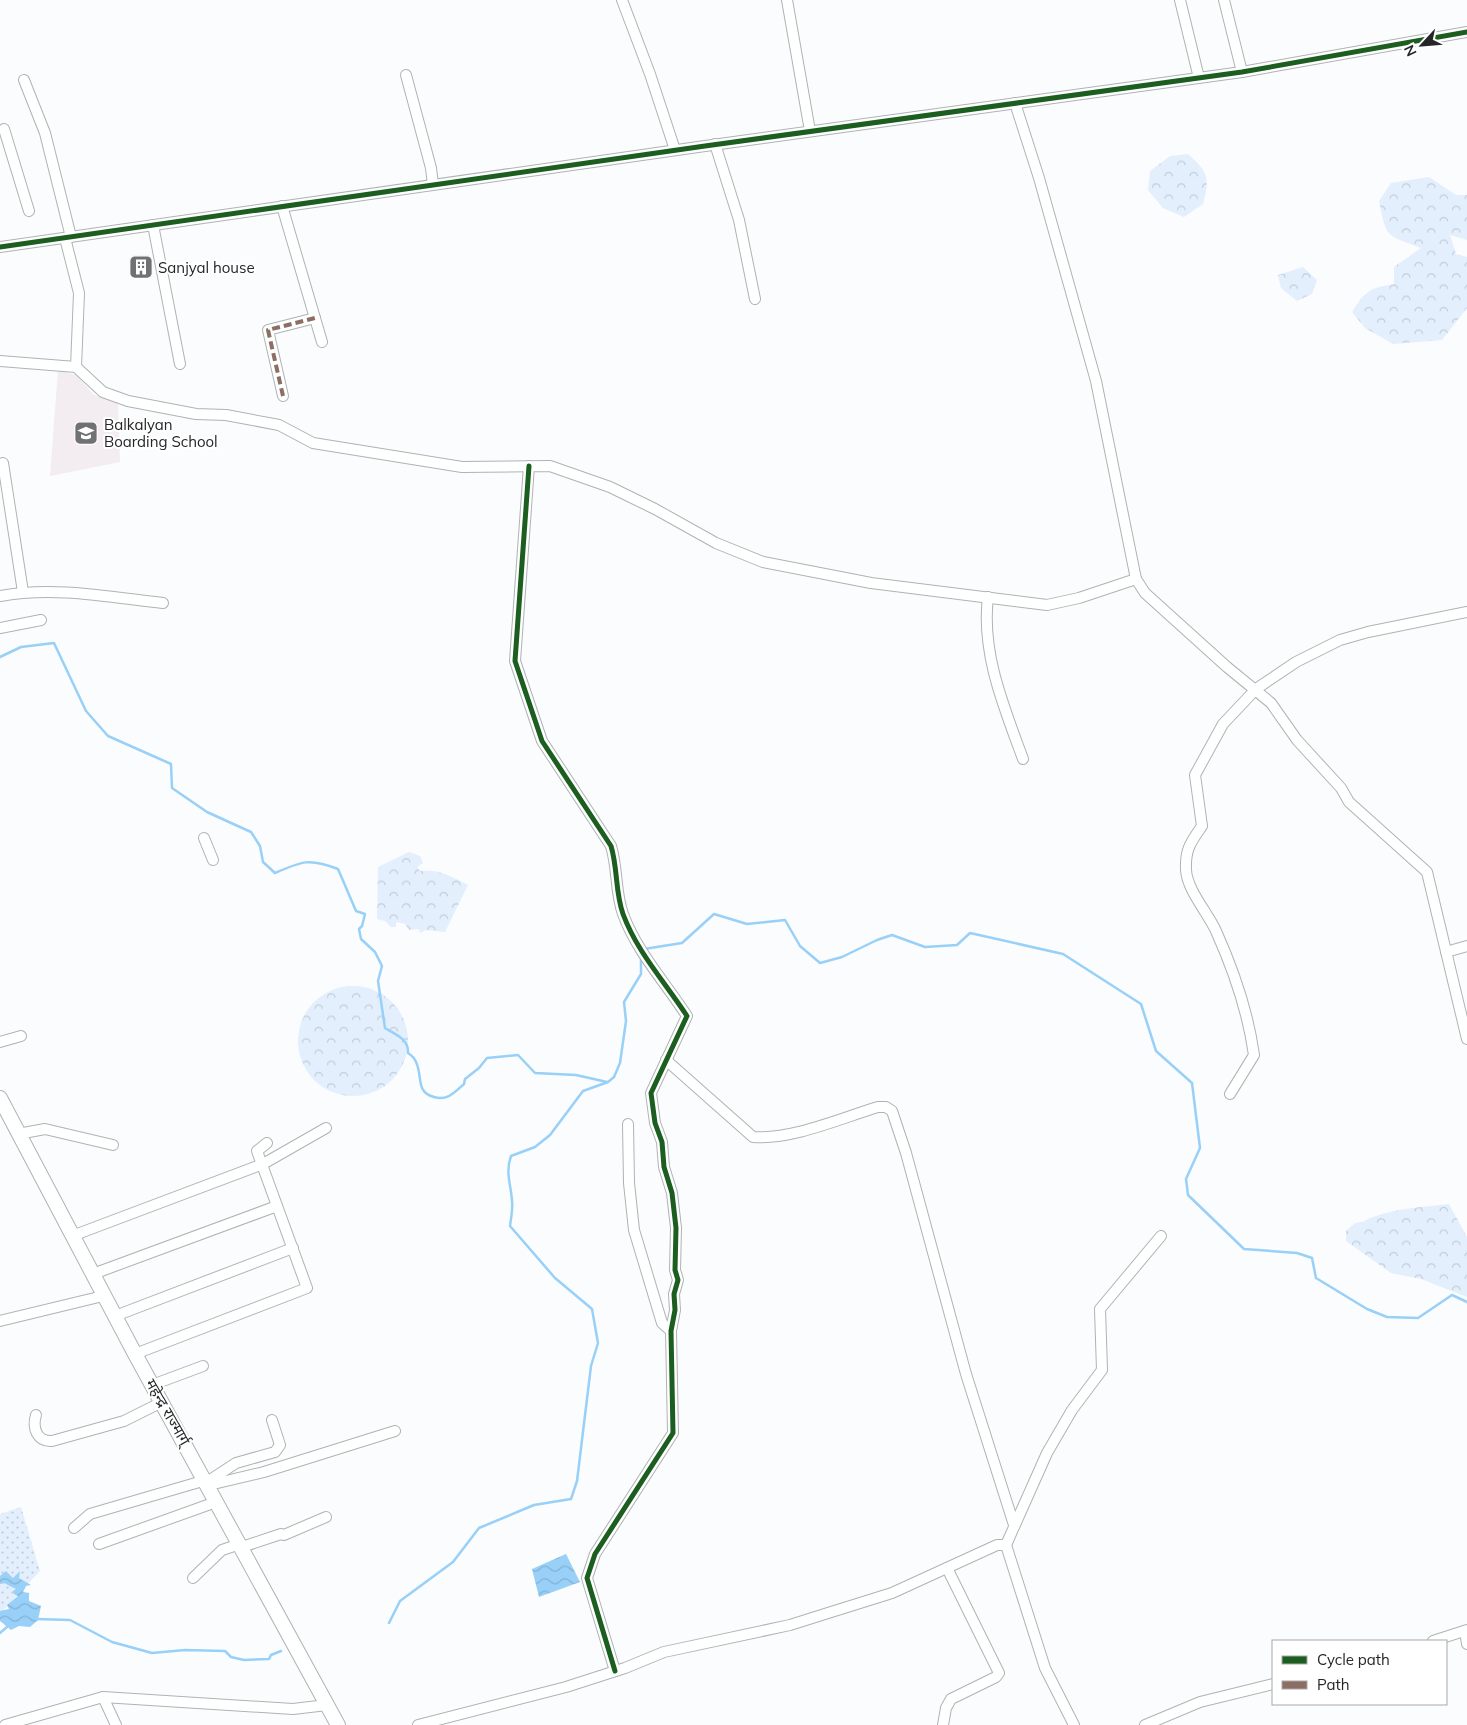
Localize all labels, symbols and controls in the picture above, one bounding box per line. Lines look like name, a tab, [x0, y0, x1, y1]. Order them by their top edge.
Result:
north arrow	[1397, 20, 1447, 70]
text: N	[1400, 42, 1421, 59]
building icon: Sanjyal house	[128, 254, 154, 280]
place label: Sanjyal house	[158, 258, 255, 277]
place label: Balkalyan Boarding School	[104, 415, 218, 451]
school or university icon: Balkalyan Boarding School	[73, 420, 99, 446]
street label: महेन्द्र राज्मार्ग्	[141, 1375, 196, 1451]
legend	[1272, 1640, 1447, 1705]
text: Cycle path	[1317, 1650, 1390, 1669]
text: Path	[1317, 1675, 1349, 1694]

